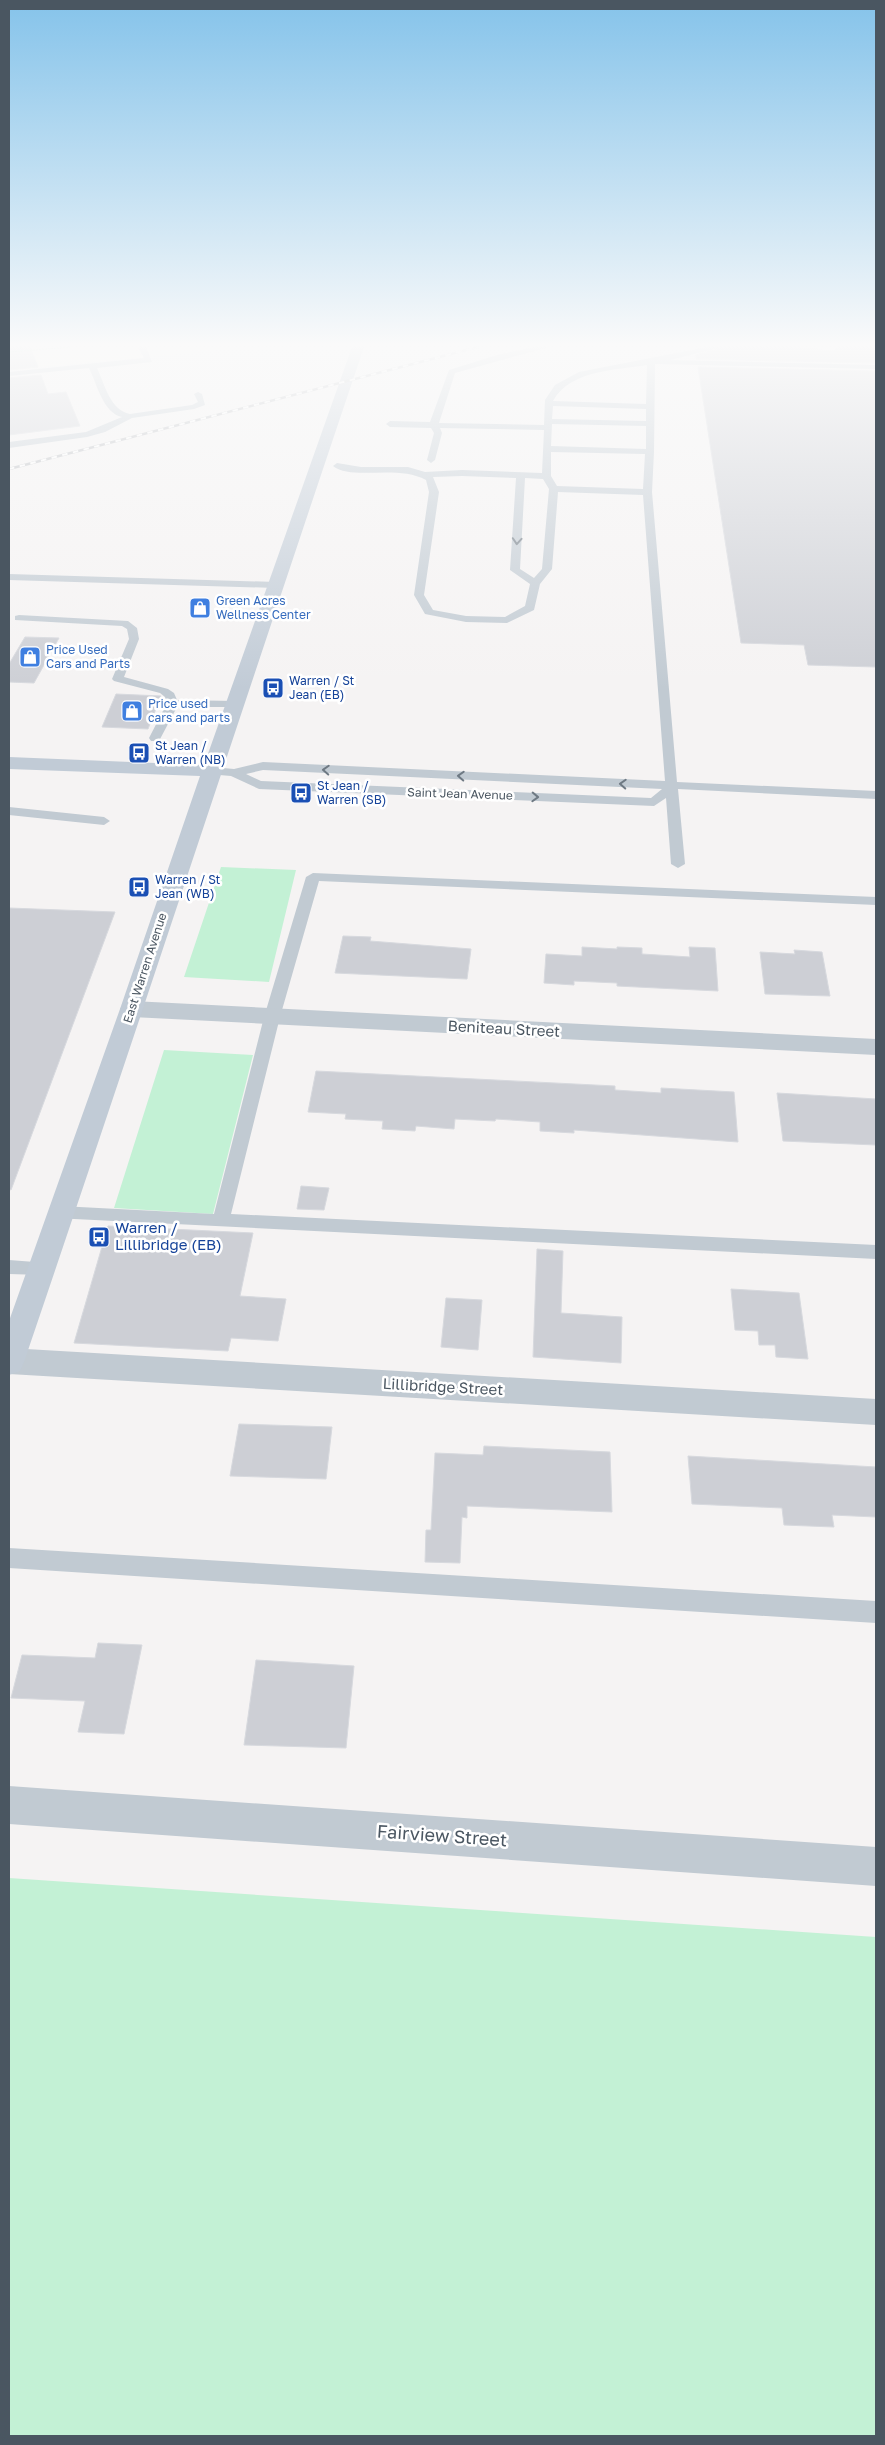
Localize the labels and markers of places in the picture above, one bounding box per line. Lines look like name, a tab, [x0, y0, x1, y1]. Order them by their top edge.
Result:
place label: Green Acres Wellness Center	[216, 593, 311, 622]
shop icon: Green Acres Wellness Center	[188, 596, 212, 620]
place label: Price Used Cars and Parts	[46, 642, 130, 671]
shop icon: Price Used Cars and Parts	[18, 645, 42, 669]
place label: Warren / St Jean (EB)	[289, 673, 355, 702]
bus stop icon: Warren / St Jean (EB)	[261, 676, 285, 700]
place label: Price used cars and parts	[148, 696, 230, 725]
shop icon: Price used cars and parts	[120, 699, 144, 723]
place label: St Jean / Warren (NB)	[155, 738, 226, 767]
bus stop icon: St Jean / Warren (NB)	[127, 741, 151, 765]
place label: St Jean / Warren (SB)	[317, 778, 386, 807]
bus stop icon: St Jean / Warren (SB)	[289, 781, 313, 805]
place label: Warren / St Jean (WB)	[155, 872, 221, 901]
bus stop icon: Warren / St Jean (WB)	[127, 875, 151, 899]
place label: Warren / Lillibridge (EB)	[115, 1218, 222, 1253]
bus stop icon: Warren / Lillibridge (EB)	[87, 1225, 111, 1249]

